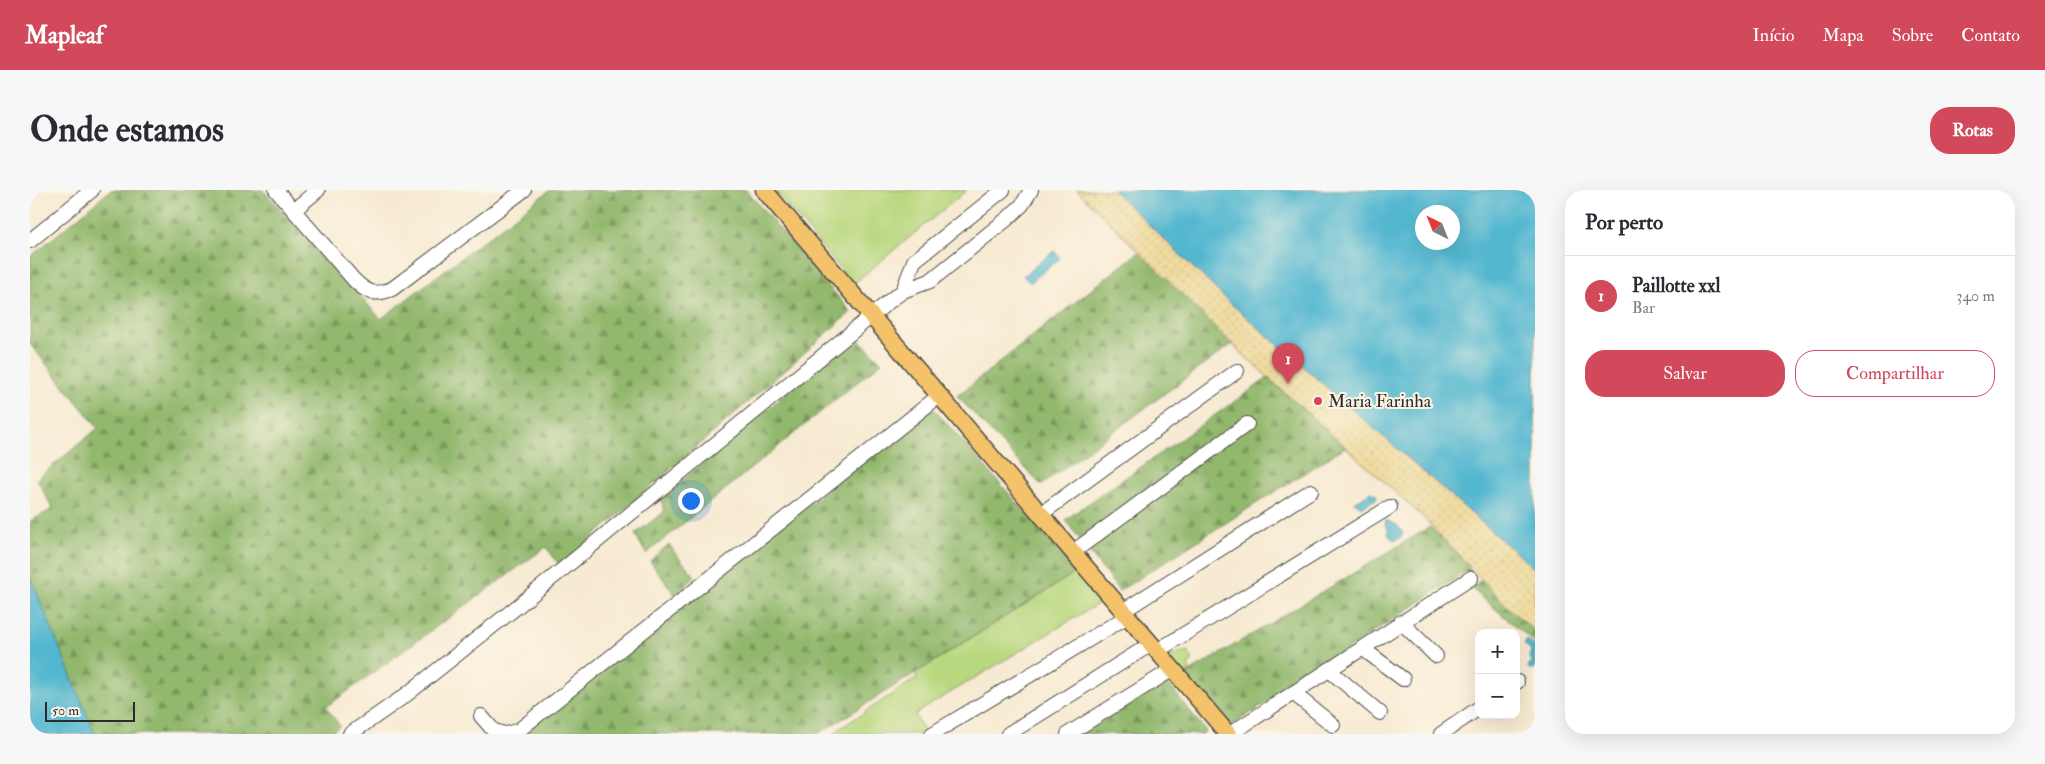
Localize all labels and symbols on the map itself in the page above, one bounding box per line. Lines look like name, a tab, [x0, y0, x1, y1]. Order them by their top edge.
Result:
north arrow	[1415, 205, 1460, 250]
pin: 1	[1272, 343, 1304, 384]
place label: Maria Farinha	[1328, 390, 1432, 413]
marker: Maria Farinha	[1312, 395, 1324, 407]
your location	[678, 488, 704, 514]
scale bar	[45, 699, 135, 722]

